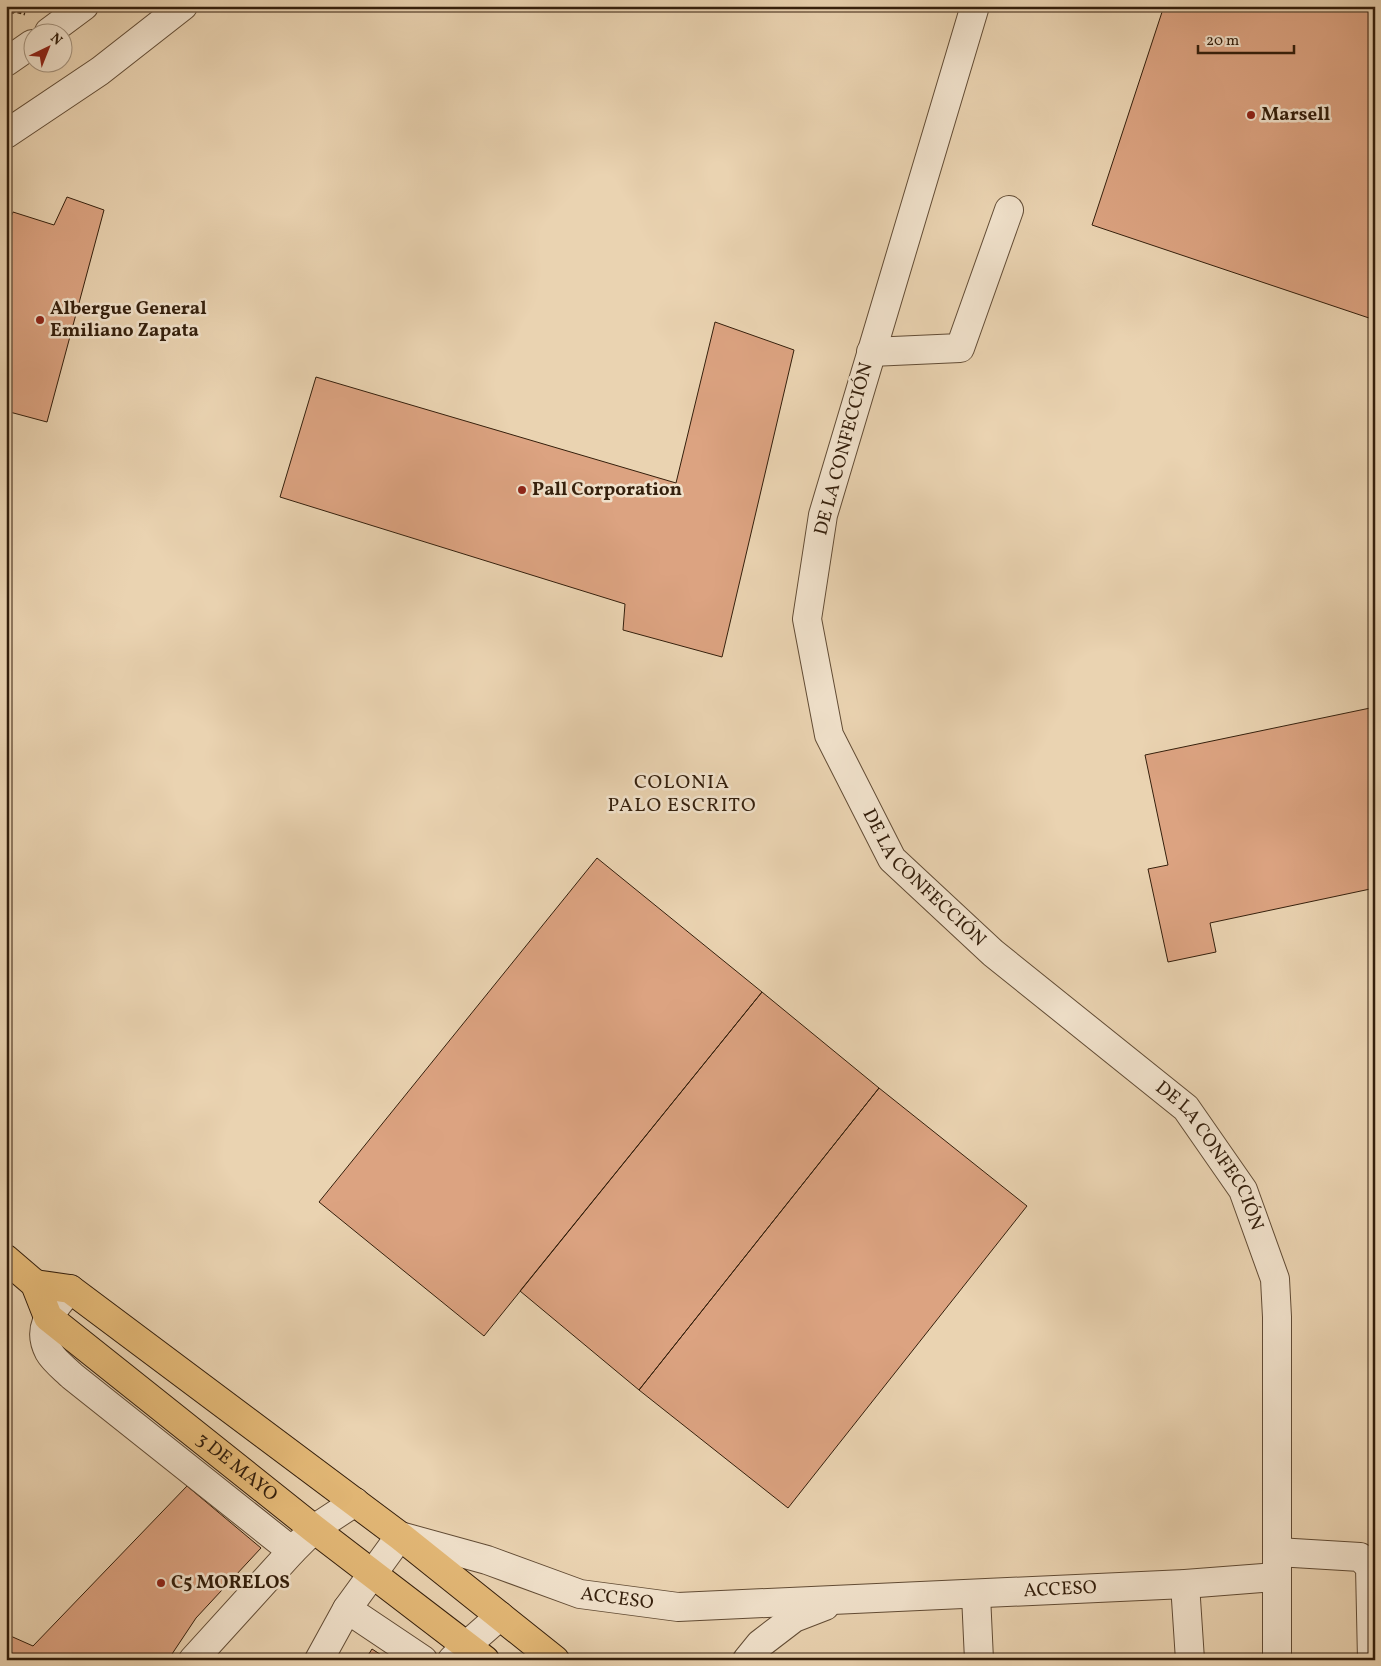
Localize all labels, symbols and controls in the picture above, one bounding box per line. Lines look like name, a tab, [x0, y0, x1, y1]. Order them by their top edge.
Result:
north arrow	[22, 22, 72, 72]
scale bar	[1198, 22, 1295, 54]
text: N	[46, 29, 66, 50]
text: 20 m	[1206, 31, 1239, 52]
place label: Marsell	[1261, 102, 1330, 128]
marker: Marsell	[1245, 109, 1257, 121]
place label: Albergue General Emiliano Zapata	[50, 296, 207, 344]
marker: Albergue General Emiliano Zapata	[34, 314, 46, 326]
street label: DE LA CONFECCIÓN	[808, 360, 880, 538]
place label: Pall Corporation	[532, 477, 682, 503]
marker: Pall Corporation	[516, 484, 528, 496]
district label: COLONIA PALO ESCRITO	[607, 769, 757, 820]
street label: DE LA CONFECCIÓN	[856, 804, 991, 953]
street label: DE LA CONFECCIÓN	[1150, 1075, 1270, 1234]
street label: 3 DE MAYO	[190, 1427, 283, 1508]
place label: C5 MORELOS	[171, 1570, 290, 1596]
street label: ACCESO	[1023, 1575, 1097, 1604]
marker: C5 MORELOS	[155, 1577, 167, 1589]
street label: ACCESO	[579, 1581, 655, 1617]

